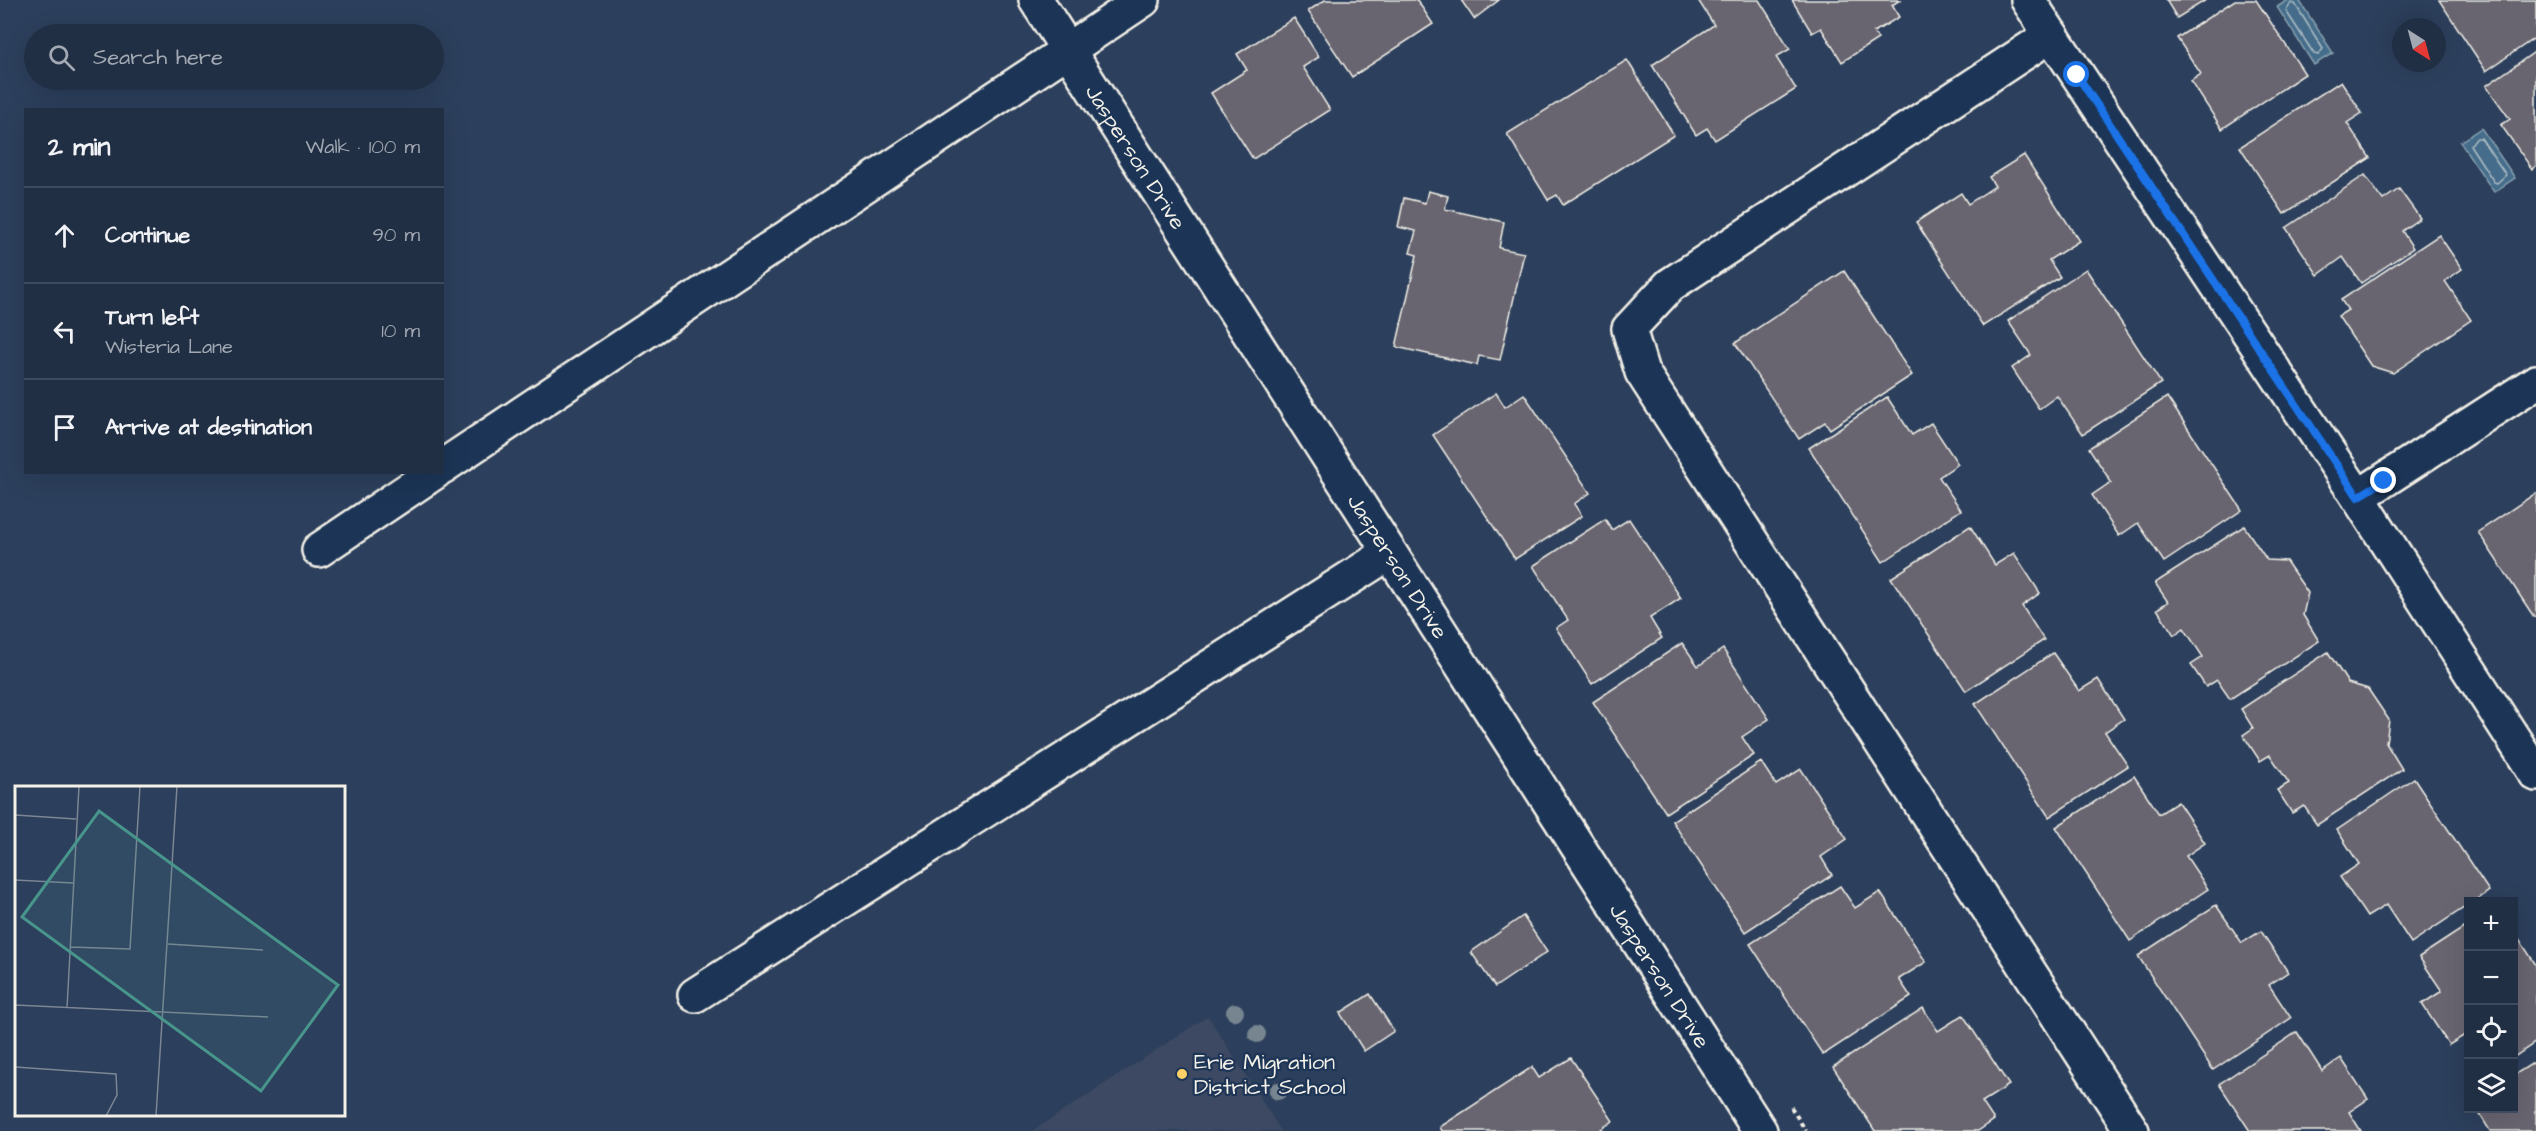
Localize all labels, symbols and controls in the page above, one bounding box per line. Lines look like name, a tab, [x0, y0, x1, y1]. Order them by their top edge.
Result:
north arrow	[2392, 18, 2446, 72]
search box	[24, 24, 444, 90]
icon: search	[45, 41, 78, 74]
text: Search here	[93, 42, 223, 73]
route start	[2063, 61, 2089, 87]
street label: Jasperson Drive	[1077, 79, 1193, 236]
text: 2 min	[48, 129, 110, 165]
text: Walk · 100 m	[305, 133, 420, 161]
icon: ahead	[48, 219, 81, 252]
text: Continue	[105, 220, 190, 251]
text: 90 m	[372, 221, 420, 249]
text: Turn left	[105, 302, 199, 333]
icon: left	[48, 315, 81, 348]
text: 10 m	[381, 317, 420, 345]
text: Wisteria Lane	[105, 333, 233, 361]
icon: arrive	[48, 411, 81, 444]
text: Arrive at destination	[105, 412, 312, 443]
route end	[2370, 467, 2396, 493]
street label: Jasperson Drive	[1339, 488, 1455, 645]
inset map	[15, 786, 345, 1116]
map controls	[2464, 897, 2518, 1113]
button: +	[2464, 897, 2518, 951]
street label: Jasperson Drive	[1601, 898, 1717, 1055]
button: −	[2464, 951, 2518, 1005]
button: locate	[2464, 1005, 2518, 1059]
place label: Erie Migration District School	[1194, 1047, 1346, 1103]
button: layers	[2464, 1059, 2518, 1113]
marker: Erie Migration District School	[1175, 1067, 1189, 1081]

